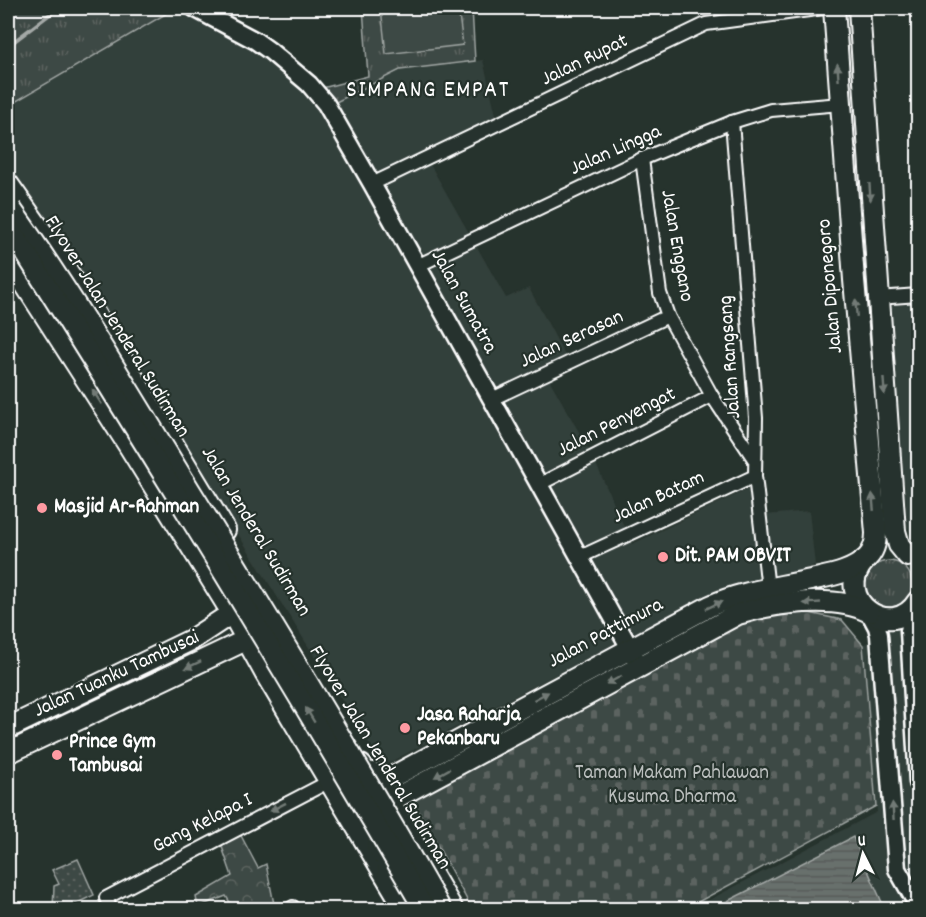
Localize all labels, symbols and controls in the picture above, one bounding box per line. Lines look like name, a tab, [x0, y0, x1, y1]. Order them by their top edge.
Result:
street label: Jalan Rupat	[536, 27, 634, 95]
one-way arrow	[834, 62, 843, 81]
district label: SIMPANG EMPAT	[346, 74, 510, 108]
street label: Jalan Lingga	[565, 117, 668, 184]
one-way arrow	[865, 182, 875, 201]
street label: Jalan Enggano	[651, 188, 701, 304]
street label: Flyover Jalan Jenderal Sudirman	[35, 210, 197, 444]
street label: Jalan Diponegoro	[810, 217, 852, 355]
street label: Jalan Sumatra	[422, 245, 505, 360]
street label: Jalan Rangsang	[712, 294, 750, 420]
one-way arrow	[851, 298, 861, 317]
street label: Jalan Serasan	[515, 303, 629, 377]
one-way arrow	[879, 377, 889, 396]
street label: Jalan Penyengat	[552, 380, 682, 466]
one-way arrow	[92, 389, 103, 405]
street label: Jalan Jenderal Sudirman	[192, 441, 318, 623]
street label: Jalan Batam	[608, 464, 710, 532]
place label: Masjid Ar-Rahman	[54, 493, 199, 523]
one-way arrow	[869, 493, 878, 512]
marker: Masjid Ar-Rahman	[35, 501, 49, 515]
place label: Dit. PAM OBVIT	[675, 542, 791, 572]
marker: Dit. PAM OBVIT	[656, 550, 670, 564]
street label: Jalan Pattimura	[543, 590, 670, 677]
one-way arrow	[803, 599, 822, 608]
one-way arrow	[705, 601, 722, 610]
street label: Jalan Tuanku Tambusai	[29, 623, 205, 727]
street label: Flyover Jalan Jenderal Sudirman	[300, 640, 458, 876]
one-way arrow	[185, 660, 202, 669]
one-way arrow	[605, 675, 622, 685]
one-way arrow	[533, 691, 550, 701]
place label: Jasa Raharja Pekanbaru	[417, 701, 522, 755]
one-way arrow	[305, 706, 315, 723]
marker: Jasa Raharja Pekanbaru	[398, 721, 412, 735]
place label: Prince Gym Tambusai	[69, 728, 156, 782]
marker: Prince Gym Tambusai	[50, 748, 64, 762]
park label: Taman Makam Pahlawan Kusuma Dharma	[575, 759, 769, 813]
one-way arrow	[433, 768, 450, 778]
street label: Gang Kelapa I	[148, 786, 259, 862]
one-way arrow	[888, 802, 898, 821]
one-way arrow	[270, 803, 287, 812]
north arrow	[833, 824, 893, 884]
text: U	[857, 830, 867, 853]

